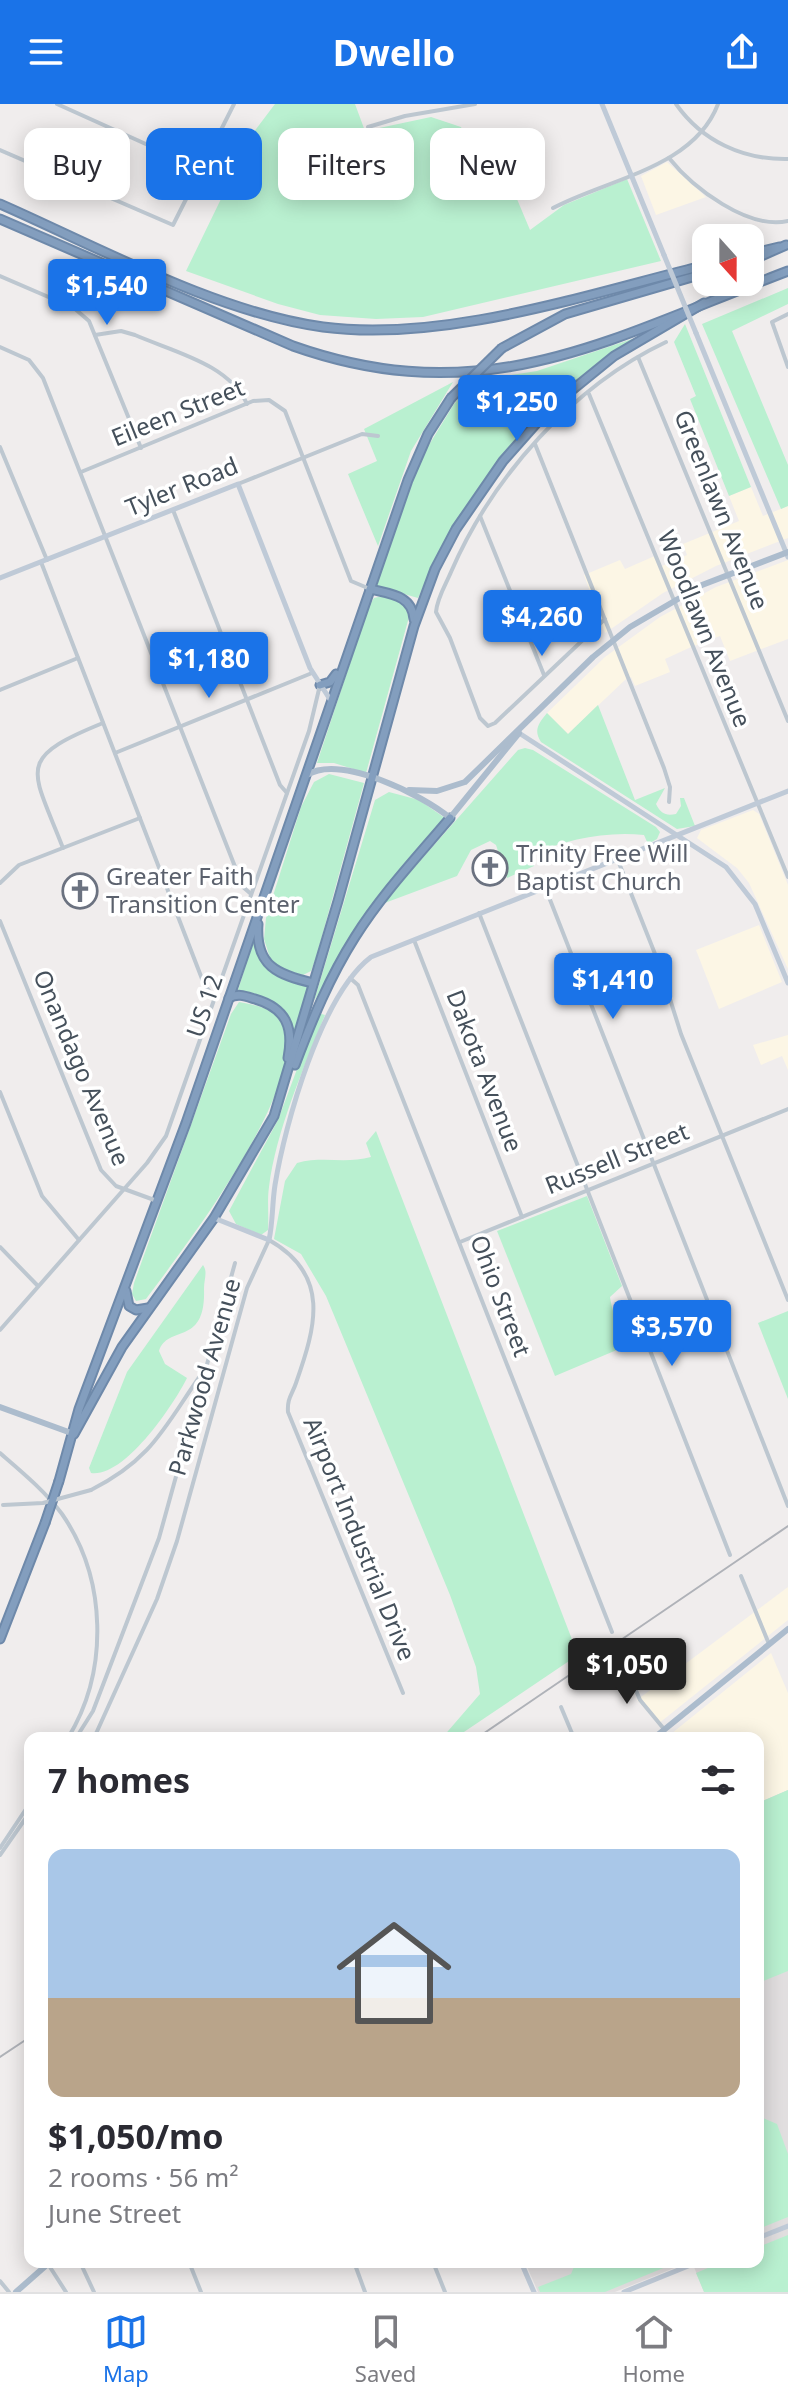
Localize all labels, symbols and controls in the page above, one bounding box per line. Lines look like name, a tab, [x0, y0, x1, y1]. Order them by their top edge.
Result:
text: Dwello	[333, 28, 455, 77]
icon: menu	[24, 30, 68, 74]
icon: share	[720, 30, 764, 74]
chip: Buy	[24, 128, 130, 200]
chip: Rent	[146, 128, 262, 200]
chip: Filters	[278, 128, 414, 200]
chip: New	[430, 128, 545, 200]
north arrow	[692, 224, 764, 296]
map controls	[692, 224, 764, 296]
pin: $1,540	[42, 259, 172, 327]
text: $1,540	[66, 267, 148, 303]
street label: Eileen Street	[106, 370, 249, 453]
pin: $1,250	[452, 375, 582, 443]
text: $1,250	[476, 383, 558, 419]
street label: Greenlawn Avenue	[667, 405, 778, 614]
street label: Tyler Road	[120, 448, 243, 523]
street label: Woodlawn Avenue	[651, 525, 760, 732]
pin: $4,260	[477, 590, 607, 658]
text: $4,260	[501, 598, 583, 634]
pin: $1,180	[144, 632, 274, 700]
text: $1,180	[168, 640, 250, 676]
place label: Trinity Free Will Baptist Church	[516, 836, 689, 897]
church icon: Trinity Free Will Baptist Church	[471, 849, 509, 887]
place label: Greater Faith Transition Center	[106, 859, 300, 920]
church icon: Greater Faith Transition Center	[61, 872, 99, 910]
pin: $1,410	[548, 953, 678, 1021]
text: $1,410	[572, 961, 654, 997]
street label: Onandago Avenue	[26, 964, 139, 1170]
street label: US 12	[177, 970, 230, 1041]
street label: Dakota Avenue	[439, 985, 531, 1156]
street label: Russell Street	[540, 1114, 693, 1201]
street label: Ohio Street	[463, 1230, 540, 1361]
street label: Parkwood Avenue	[160, 1274, 248, 1479]
pin: $3,570	[607, 1300, 737, 1368]
text: $3,570	[631, 1308, 713, 1344]
street label: Airport Industrial Drive	[296, 1412, 424, 1665]
pin: $1,050	[562, 1638, 692, 1706]
text: $1,050	[586, 1646, 668, 1682]
text: 7 homes	[48, 1757, 190, 1803]
icon: filters	[696, 1758, 740, 1802]
icon: home	[322, 1901, 466, 2045]
text: $1,050/mo	[48, 2113, 223, 2159]
text: 2 rooms · 56 m²	[48, 2159, 238, 2195]
text: June Street	[48, 2195, 181, 2231]
tab: Map	[103, 2310, 149, 2388]
tab: Saved	[355, 2310, 416, 2388]
tab: Home	[622, 2310, 685, 2388]

